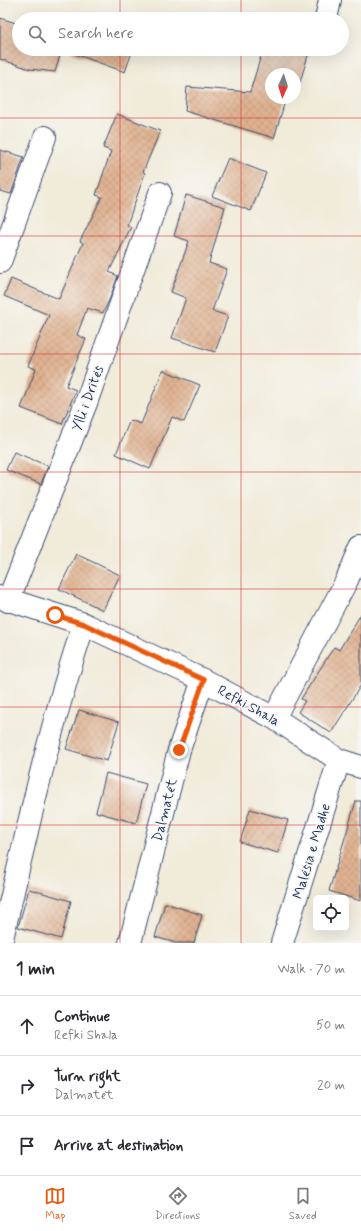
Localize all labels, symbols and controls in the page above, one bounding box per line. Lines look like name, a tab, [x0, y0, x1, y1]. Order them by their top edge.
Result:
search box	[12, 12, 349, 56]
icon: search	[26, 23, 48, 45]
text: Search here	[58, 24, 134, 44]
north arrow	[265, 68, 301, 104]
street label: Ylli i Dritës	[68, 363, 108, 434]
route start	[46, 606, 64, 624]
street label: Refki Shala	[214, 681, 283, 730]
route end	[170, 741, 188, 759]
street label: Dalmatët	[148, 776, 182, 844]
street label: Malësia e Madhe	[289, 801, 335, 901]
map controls	[313, 895, 349, 931]
button: locate	[313, 895, 349, 931]
text: 1 min	[16, 958, 55, 980]
text: Walk · 70 m	[278, 961, 345, 978]
text: Continue	[54, 1007, 110, 1027]
icon: ahead	[16, 1015, 38, 1037]
text: 50 m	[316, 1017, 345, 1034]
text: Refki Shala	[54, 1027, 118, 1044]
text: Turn right	[54, 1067, 121, 1087]
icon: right	[16, 1075, 38, 1097]
text: 20 m	[317, 1077, 345, 1094]
text: Dalmatët	[54, 1087, 114, 1104]
icon: arrive	[16, 1135, 38, 1157]
text: Arrive at destination	[54, 1136, 183, 1156]
tab: Map	[44, 1185, 66, 1223]
tab: Directions	[155, 1185, 200, 1223]
tab: Saved	[289, 1185, 317, 1223]

